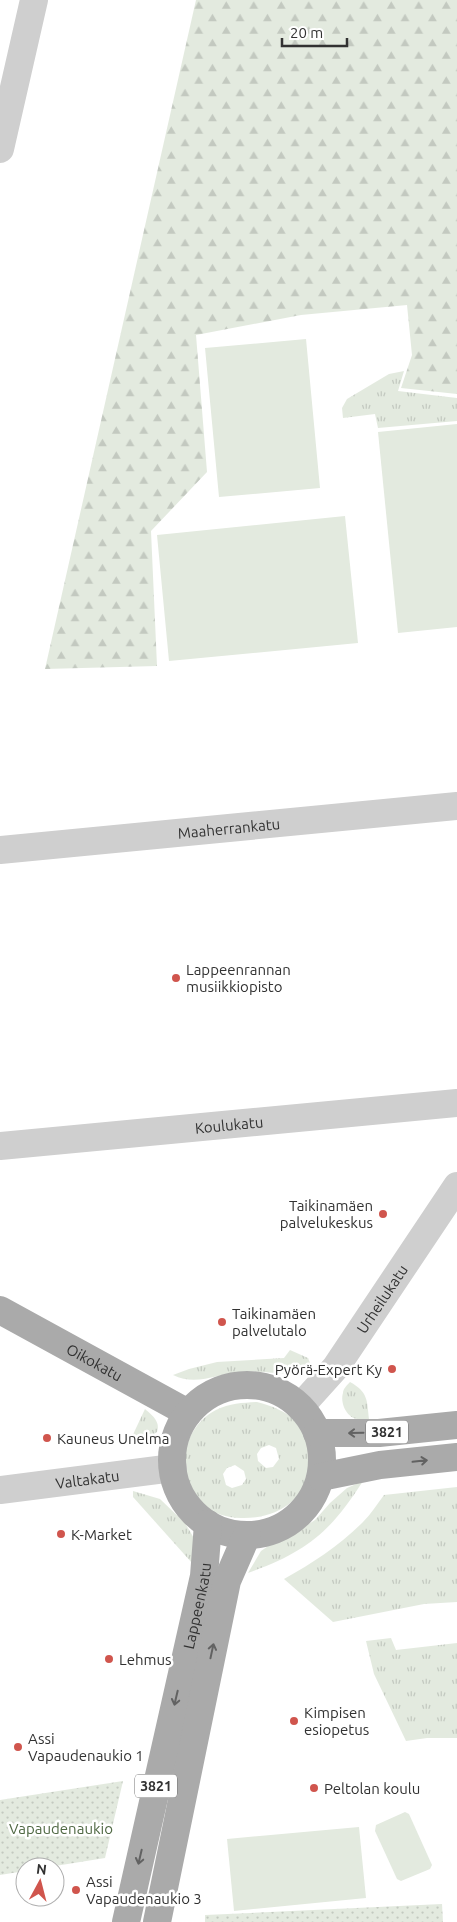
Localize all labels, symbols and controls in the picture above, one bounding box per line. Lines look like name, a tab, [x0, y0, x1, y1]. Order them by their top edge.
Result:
scale bar	[282, 15, 347, 47]
text: 20 m	[290, 24, 323, 41]
street label: Maaherrankatu	[177, 815, 281, 841]
place label: Lappeenrannan musiikkiopisto	[186, 961, 291, 995]
marker: Lappeenrannan musiikkiopisto	[170, 972, 182, 984]
street label: Koulukatu	[194, 1113, 264, 1136]
place label: Taikinamäen palvelukeskus	[280, 1197, 373, 1231]
marker: Taikinamäen palvelukeskus	[377, 1208, 389, 1220]
street label: Urheilukatu	[353, 1261, 411, 1336]
place label: Taikinamäen palvelutalo	[232, 1305, 316, 1339]
marker: Taikinamäen palvelutalo	[216, 1316, 228, 1328]
street label: Oikokatu	[64, 1340, 126, 1384]
place label: Pyörä-Expert Ky	[275, 1361, 382, 1378]
marker: Pyörä-Expert Ky	[386, 1363, 398, 1375]
road number: 3821	[366, 1420, 408, 1444]
one-way arrow	[348, 1428, 364, 1438]
place label: Kauneus Unelma	[57, 1430, 169, 1447]
marker: Kauneus Unelma	[41, 1432, 53, 1444]
one-way arrow	[412, 1456, 428, 1466]
street label: Valtakatu	[54, 1466, 120, 1491]
place label: K-Market	[71, 1526, 132, 1543]
marker: K-Market	[55, 1528, 67, 1540]
street label: Lappeenkatu	[179, 1562, 213, 1651]
one-way arrow	[208, 1643, 218, 1659]
place label: Lehmus	[119, 1651, 172, 1668]
marker: Lehmus	[103, 1653, 115, 1665]
one-way arrow	[171, 1690, 180, 1706]
place label: Kimpisen esiopetus	[304, 1704, 369, 1738]
marker: Kimpisen esiopetus	[288, 1715, 300, 1727]
place label: Assi Vapaudenaukio 1	[28, 1730, 144, 1764]
marker: Assi Vapaudenaukio 1	[12, 1741, 24, 1753]
road number: 3821	[135, 1774, 177, 1798]
place label: Peltolan koulu	[324, 1780, 420, 1797]
marker: Peltolan koulu	[308, 1782, 320, 1794]
park label: Vapaudenaukio	[9, 1820, 113, 1837]
one-way arrow	[135, 1848, 144, 1864]
north arrow	[15, 1857, 65, 1907]
text: N	[35, 1861, 48, 1878]
place label: Assi Vapaudenaukio 3	[86, 1873, 202, 1907]
marker: Assi Vapaudenaukio 3	[70, 1884, 82, 1896]

